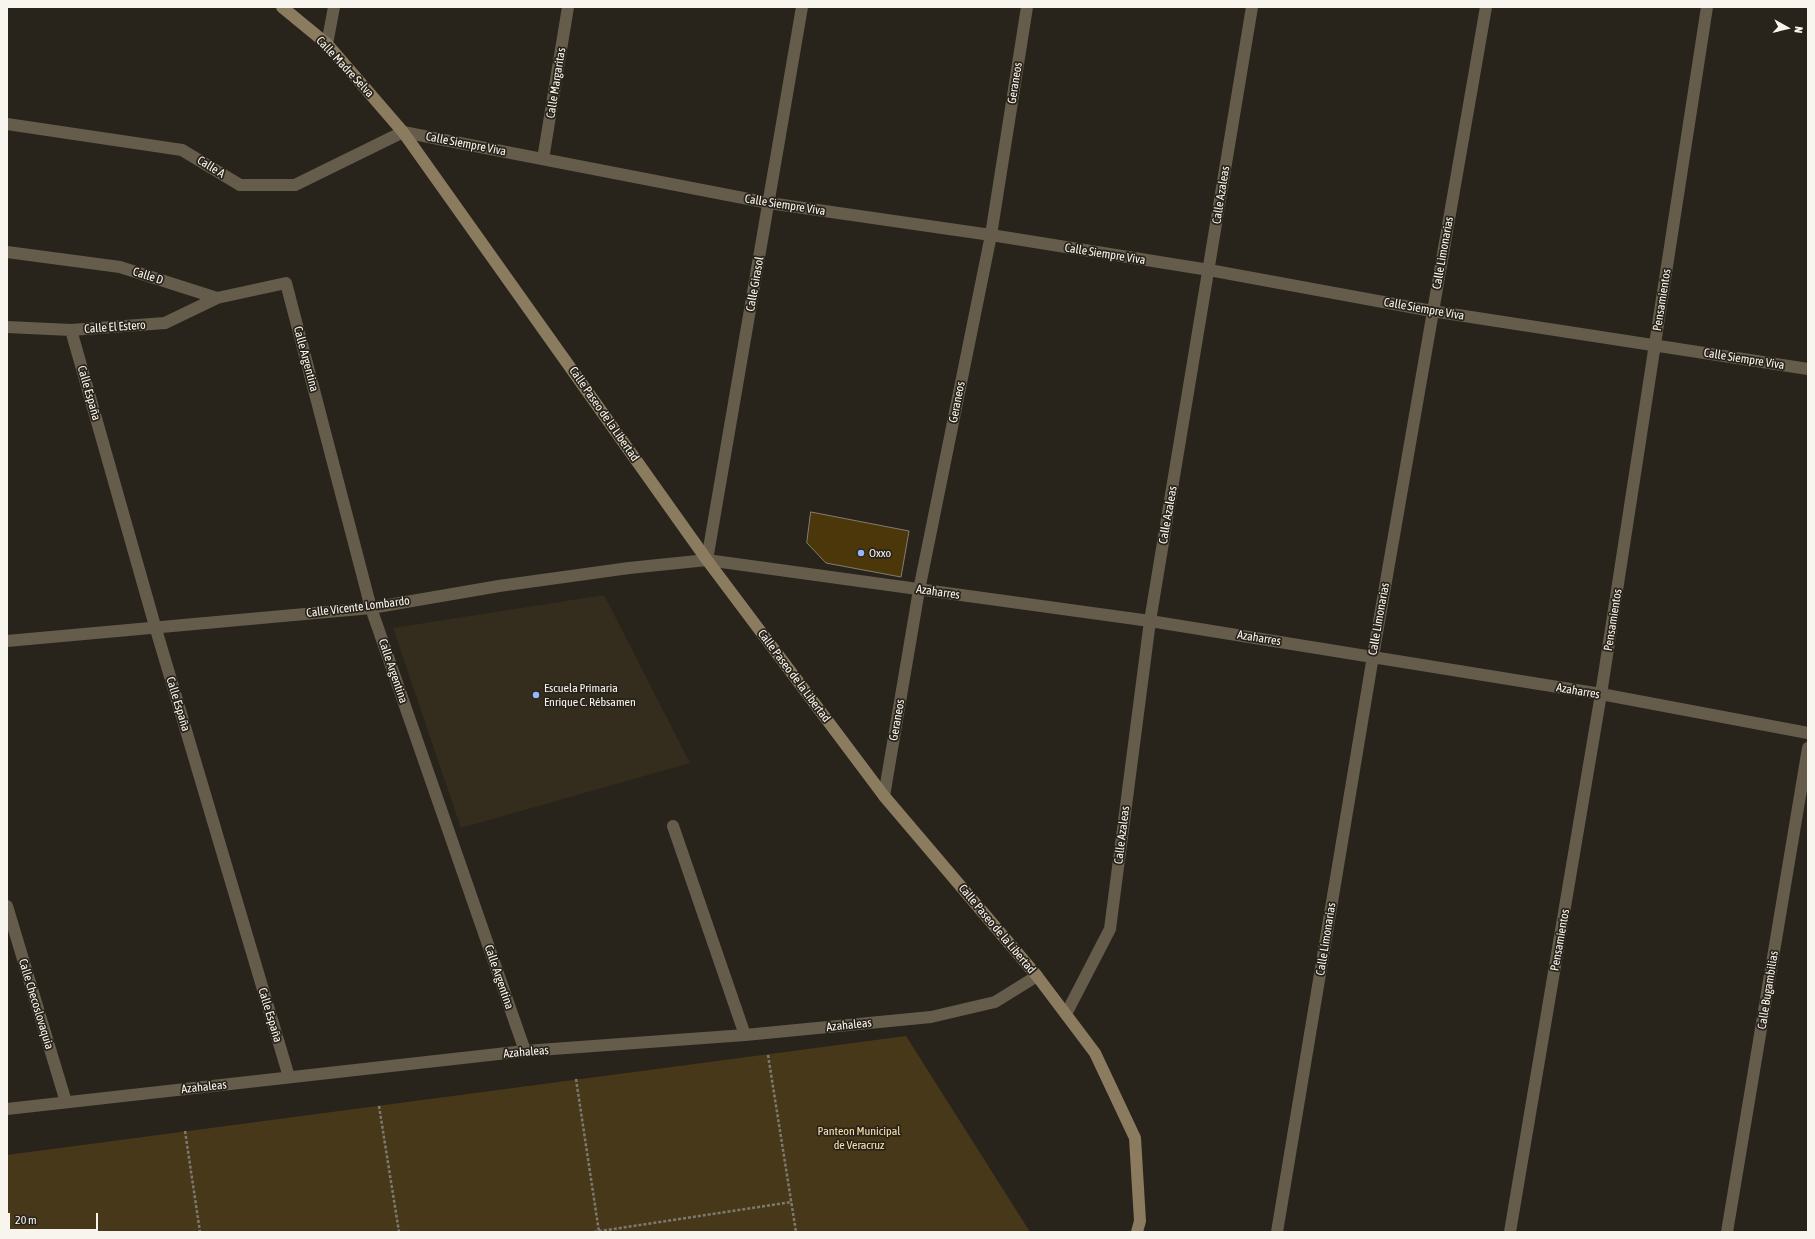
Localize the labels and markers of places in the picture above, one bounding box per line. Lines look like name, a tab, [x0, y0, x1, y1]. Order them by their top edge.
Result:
place label: Oxxo	[869, 546, 891, 560]
marker: Oxxo	[856, 548, 866, 558]
place label: Escuela Primaria Enrique C. Rébsamen	[544, 681, 636, 709]
marker: Escuela Primaria Enrique C. Rébsamen	[531, 690, 541, 700]

